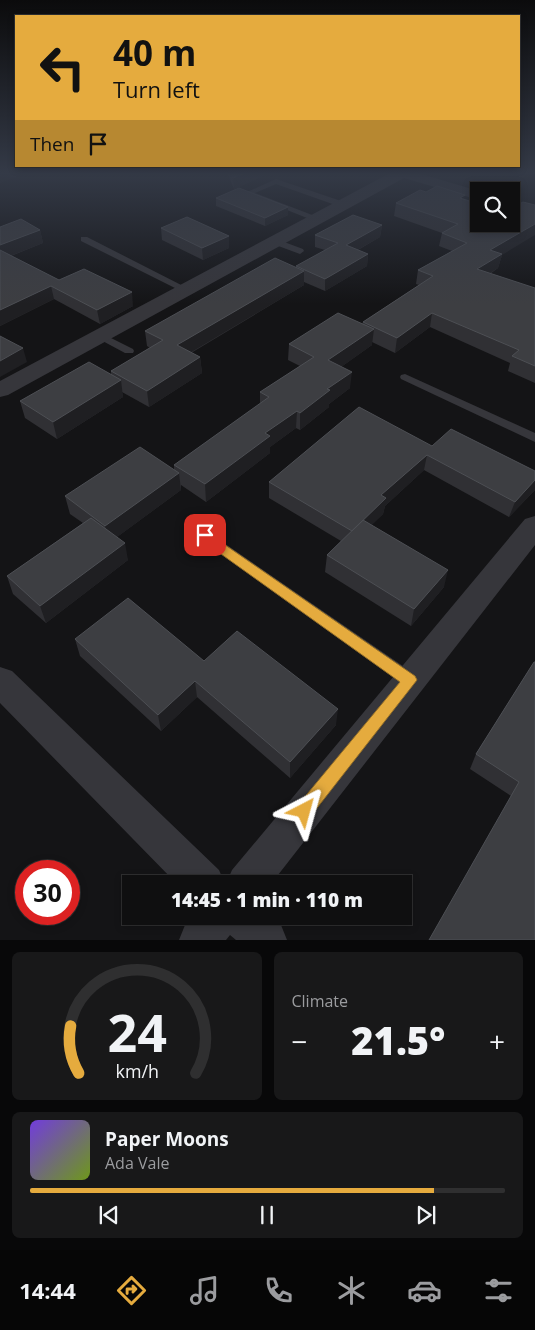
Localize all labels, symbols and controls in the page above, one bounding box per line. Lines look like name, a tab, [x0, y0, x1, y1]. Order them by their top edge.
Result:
text: 40 m	[113, 29, 196, 76]
icon: left	[30, 35, 95, 100]
text: Turn left	[113, 74, 200, 104]
icon: arrive	[84, 130, 112, 158]
text: Then	[30, 131, 74, 157]
map controls	[470, 182, 520, 232]
button: search	[470, 182, 520, 232]
pin	[184, 514, 226, 556]
icon: arrive	[191, 521, 219, 549]
position arrow	[277, 784, 329, 836]
speed limit sign: 30	[15, 860, 80, 925]
text: 14:45 · 1 min · 110 m	[171, 887, 363, 913]
text: Climate	[292, 990, 348, 1012]
text: 24	[107, 996, 166, 1067]
text: 21.5°	[351, 1014, 445, 1066]
text: −	[292, 1022, 308, 1060]
text: +	[489, 1022, 505, 1060]
text: km/h	[115, 1059, 158, 1083]
text: Paper Moons	[105, 1126, 229, 1152]
text: Ada Vale	[105, 1152, 169, 1174]
icon: previous	[95, 1201, 123, 1229]
icon: pause	[253, 1201, 281, 1229]
icon: next	[412, 1201, 440, 1229]
icon: directions	[114, 1273, 149, 1308]
icon: music	[187, 1273, 222, 1308]
icon: phone	[261, 1273, 296, 1308]
icon: climate	[334, 1273, 369, 1308]
icon: car	[407, 1273, 442, 1308]
icon: filters	[481, 1273, 516, 1308]
text: 14:44	[19, 1275, 76, 1305]

